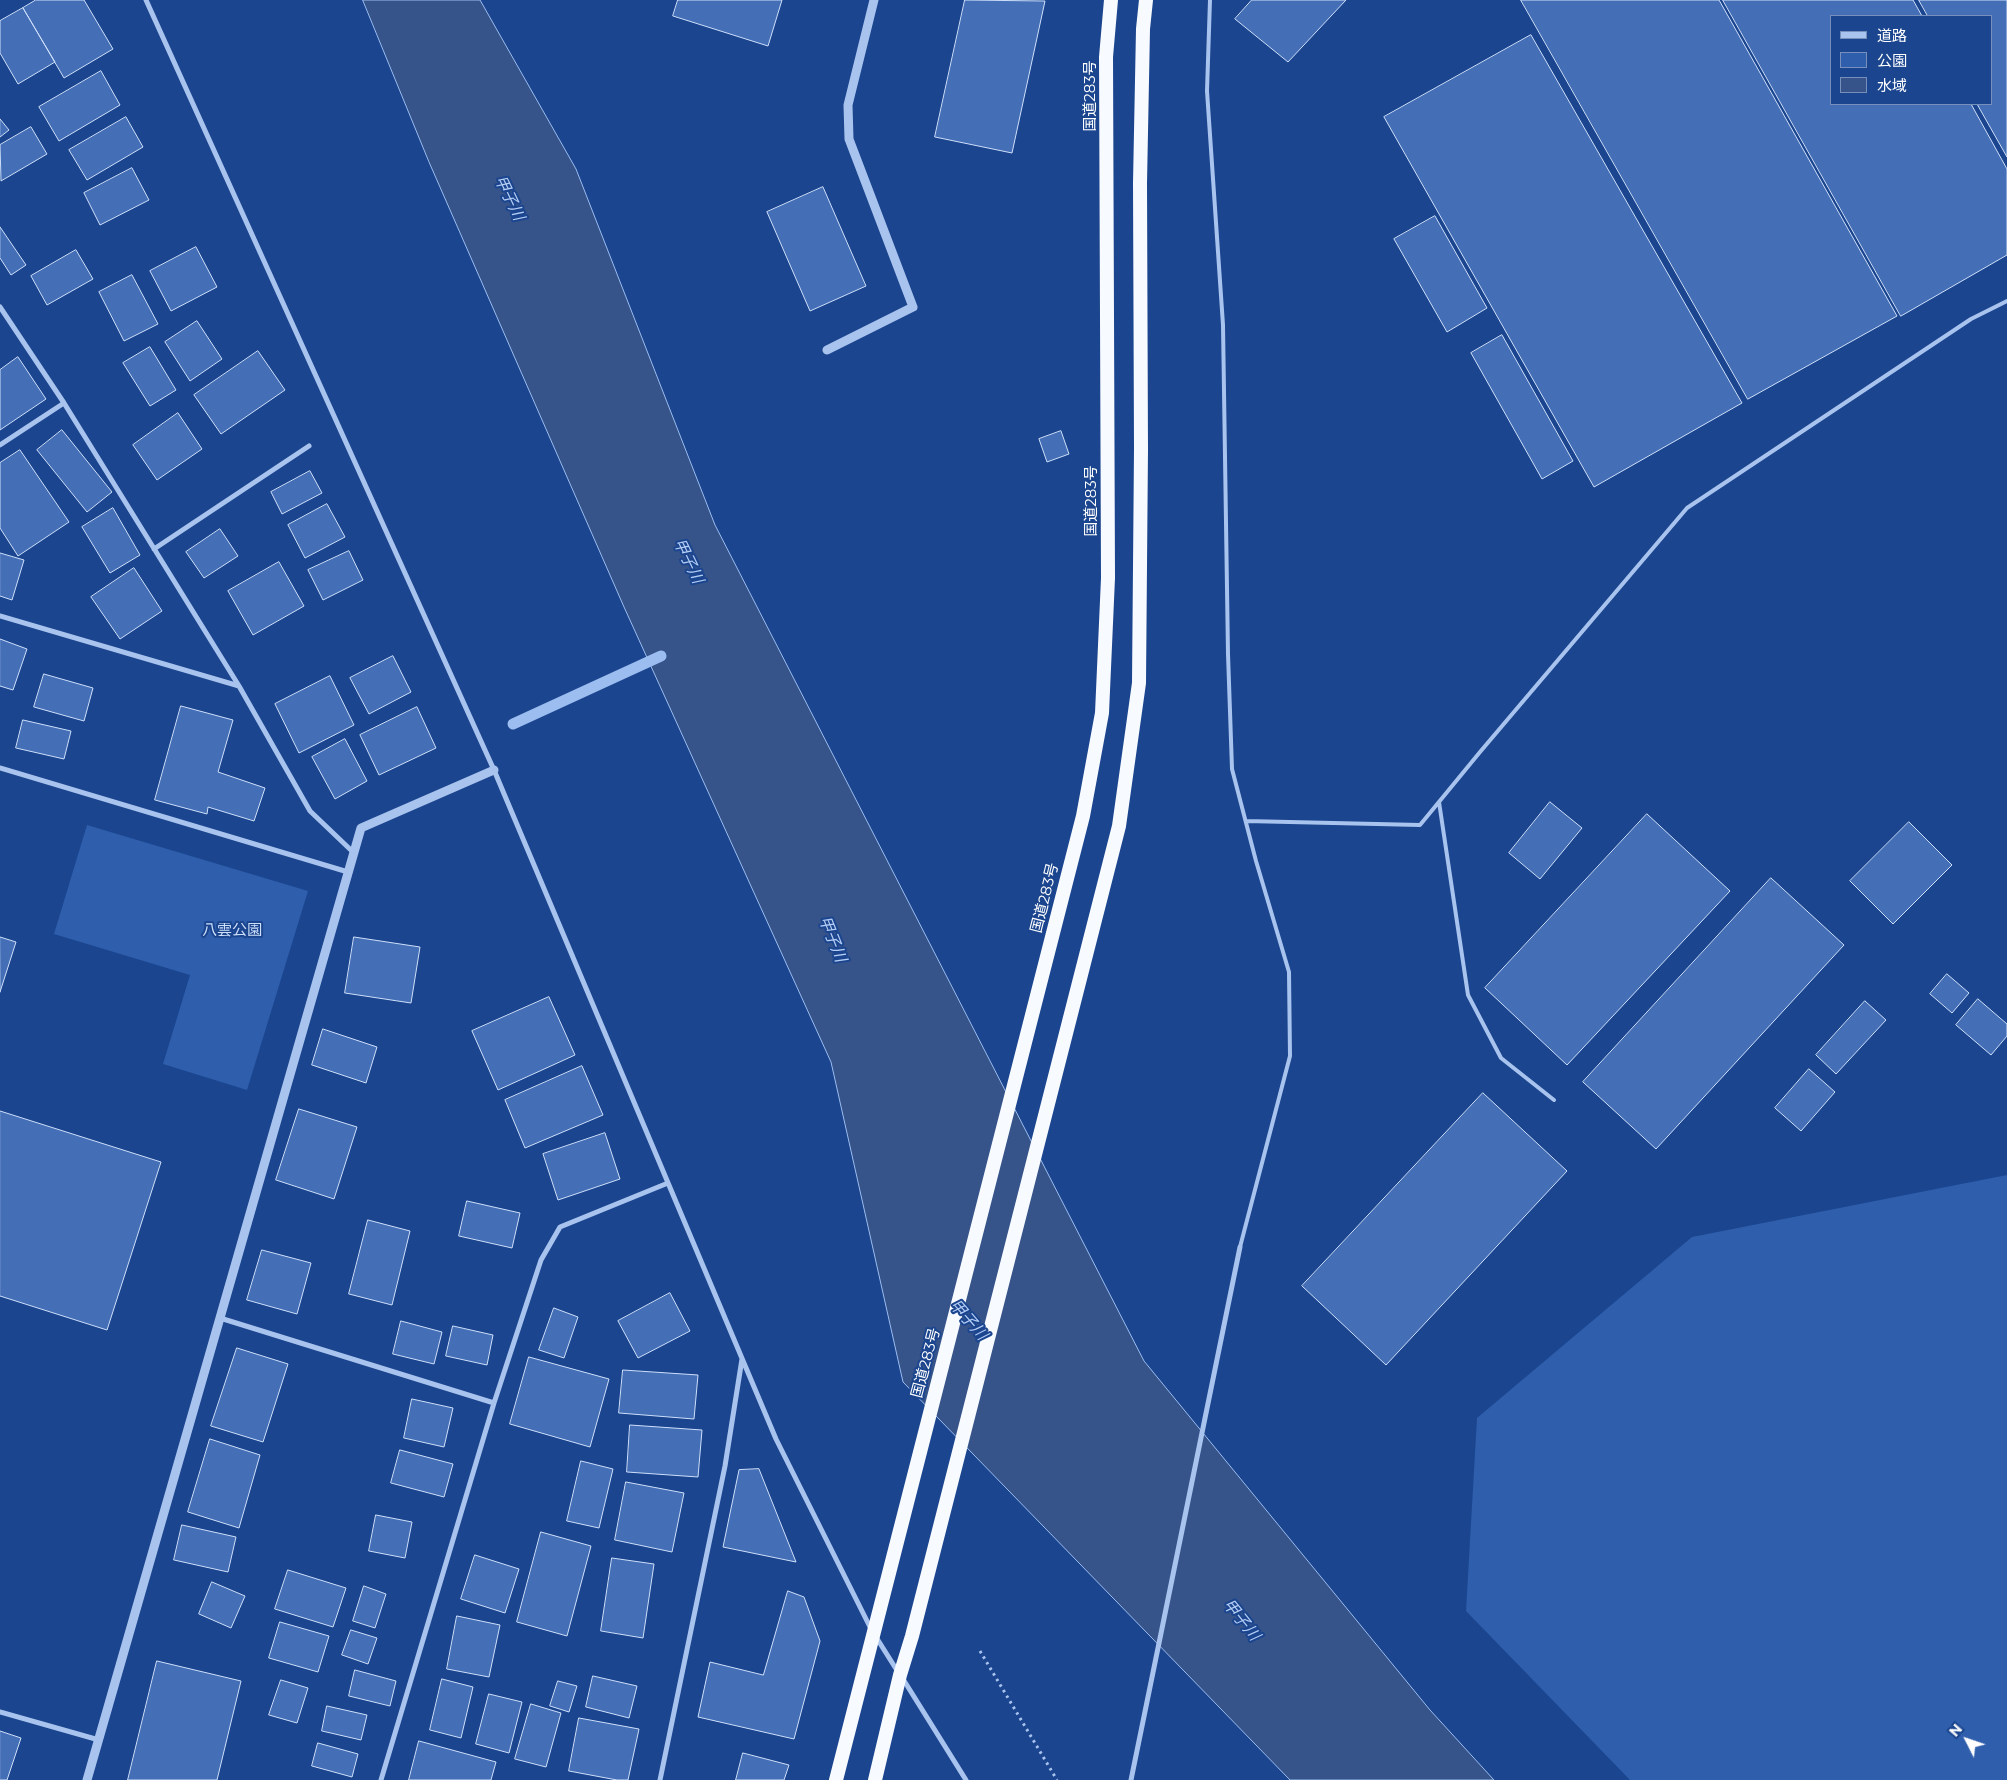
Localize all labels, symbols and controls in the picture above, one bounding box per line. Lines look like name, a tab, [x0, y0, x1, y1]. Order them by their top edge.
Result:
legend	[1830, 15, 1992, 105]
text: 道路	[1877, 26, 1907, 45]
text: 公園	[1877, 51, 1907, 70]
street label: 国道283号	[1082, 60, 1100, 132]
text: 水域	[1877, 76, 1907, 95]
water label: 甲子川	[490, 172, 528, 224]
street label: 国道283号	[1083, 465, 1101, 537]
water label: 甲子川	[669, 535, 707, 587]
street label: 国道283号	[1028, 861, 1062, 935]
water label: 甲子川	[814, 913, 850, 965]
park label: 八雲公園	[202, 922, 262, 940]
water label: 甲子川	[945, 1296, 991, 1344]
street label: 国道283号	[908, 1326, 944, 1400]
water label: 甲子川	[1218, 1595, 1264, 1645]
north arrow	[1942, 1715, 1992, 1765]
text: N	[1945, 1720, 1966, 1740]

